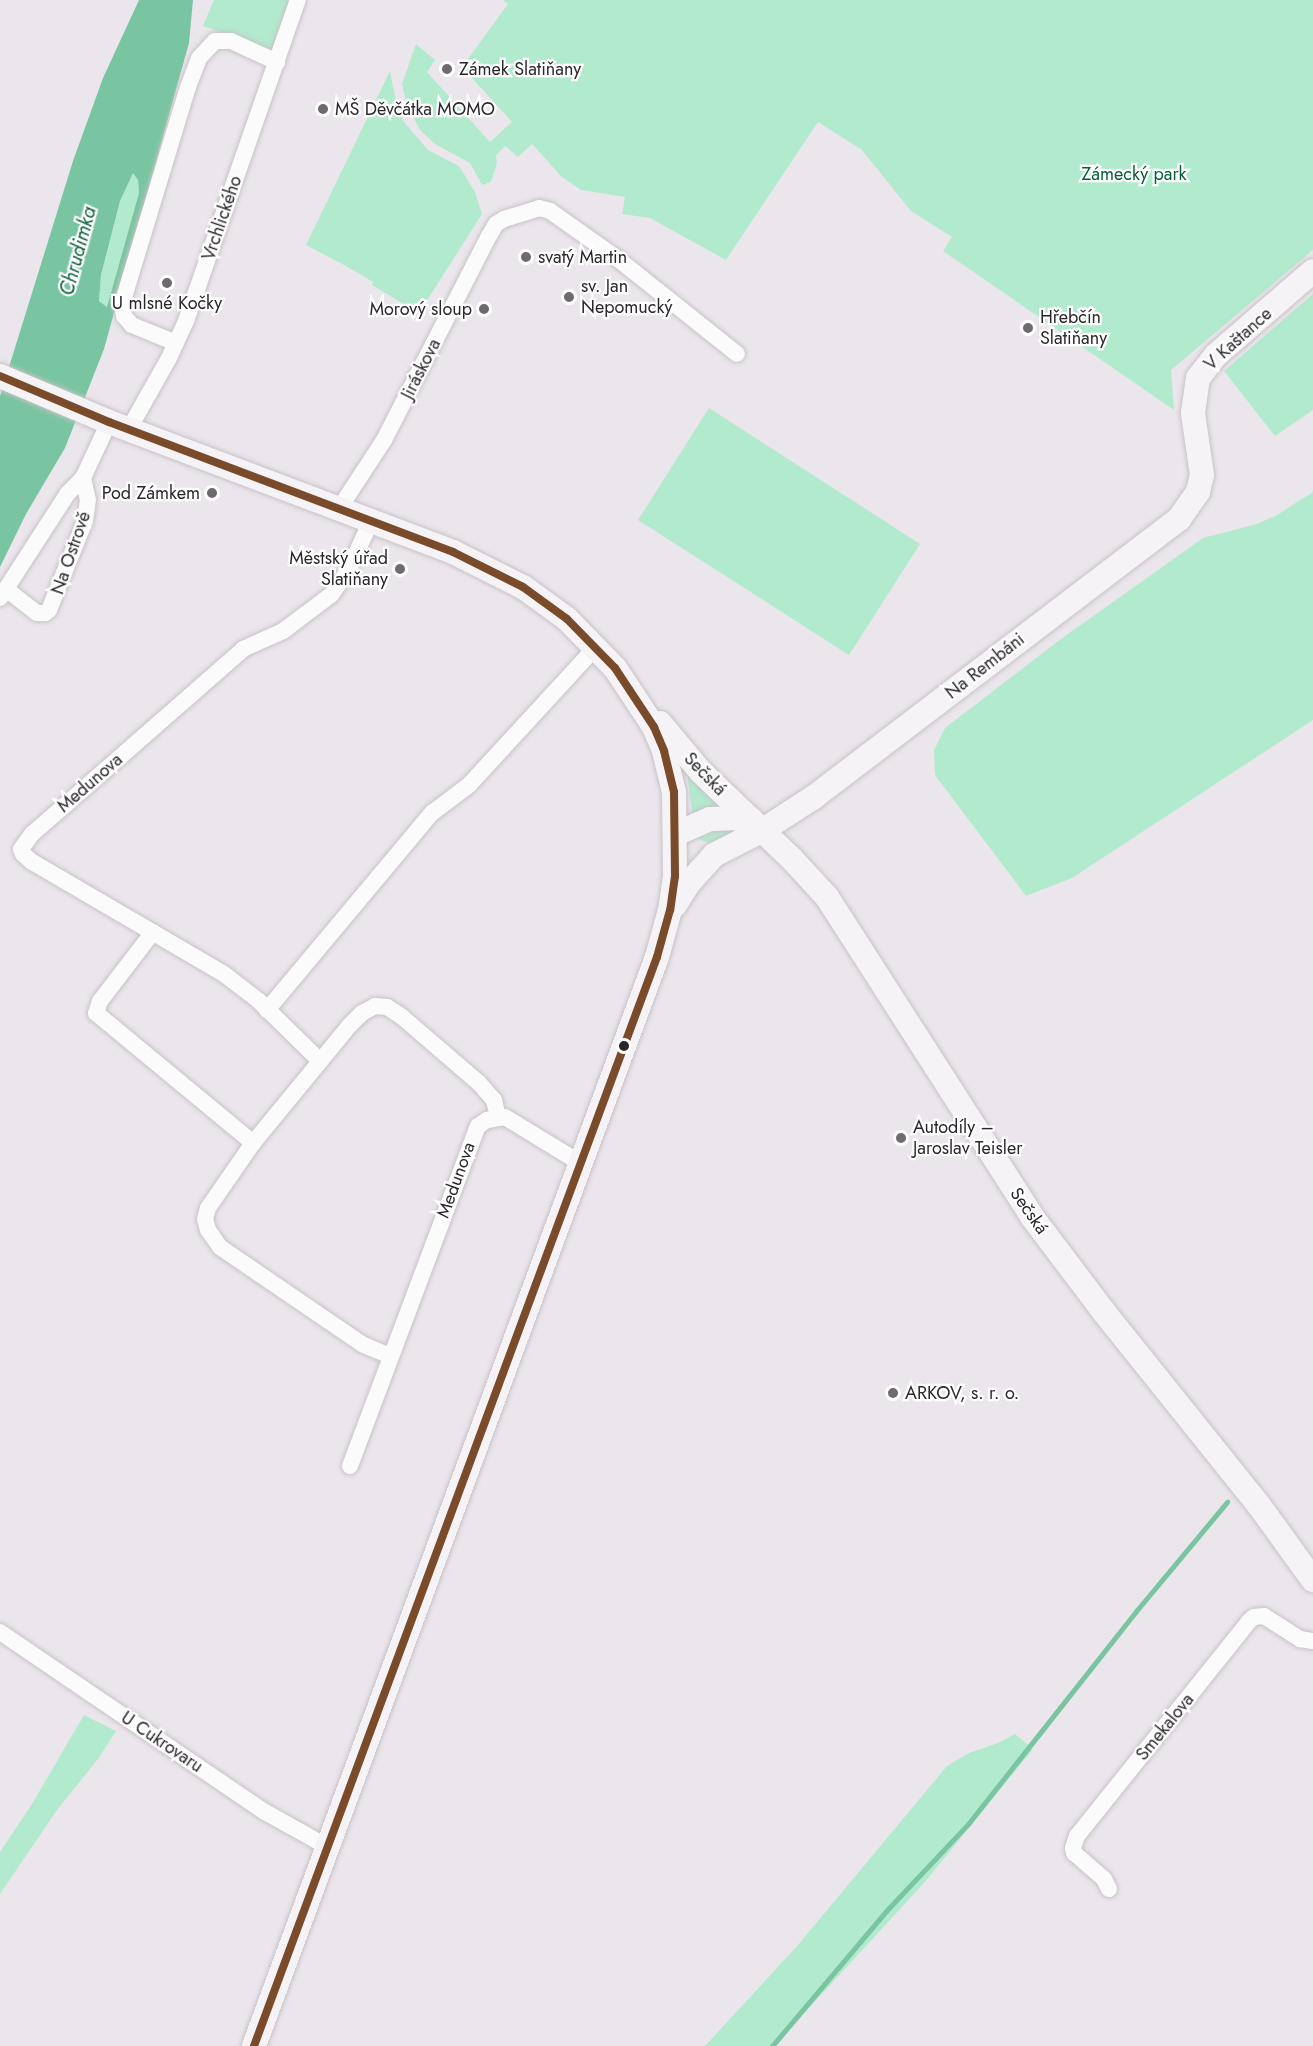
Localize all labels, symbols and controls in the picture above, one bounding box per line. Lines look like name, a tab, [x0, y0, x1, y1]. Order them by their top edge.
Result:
place label: Zámek Slatiňany	[459, 58, 581, 80]
marker: Zámek Slatiňany	[440, 62, 454, 76]
place label: MŠ Děvčátka MOMO	[335, 98, 495, 120]
marker: MŠ Děvčátka MOMO	[316, 102, 330, 116]
park label: Zámecký park	[1082, 163, 1186, 185]
street label: Vrchlického	[197, 173, 247, 263]
water label: Chrudimka	[55, 204, 101, 298]
place label: svatý Martin	[538, 246, 627, 268]
marker: svatý Martin	[519, 250, 533, 264]
marker: U mlsné Kočky	[160, 276, 174, 290]
place label: sv. Jan Nepomucký	[581, 276, 673, 318]
marker: sv. Jan Nepomucký	[562, 290, 576, 304]
place label: U mlsné Kočky	[112, 292, 222, 314]
place label: Morový sloup	[369, 298, 472, 320]
marker: Morový sloup	[477, 302, 491, 316]
street label: V Kaštance	[1200, 303, 1276, 375]
place label: Hřebčín Slatiňany	[1040, 307, 1107, 350]
marker: Hřebčín Slatiňany	[1021, 321, 1035, 335]
street label: Jiráskova	[397, 335, 445, 403]
place label: Pod Zámkem	[102, 482, 200, 504]
marker: Pod Zámkem	[205, 486, 219, 500]
street label: Na Ostrově	[47, 509, 95, 597]
place label: Městský úřad Slatiňany	[289, 548, 388, 590]
marker: Městský úřad Slatiňany	[393, 562, 407, 576]
street label: Na Rembáni	[941, 628, 1029, 704]
street label: Sečská	[679, 748, 731, 800]
street label: Medunova	[53, 749, 127, 817]
unlabelled marker	[618, 1040, 630, 1052]
place label: Autodíly – Jaroslav Teisler	[913, 1117, 1022, 1160]
marker: Autodíly – Jaroslav Teisler	[894, 1131, 908, 1145]
street label: Medunova	[432, 1139, 480, 1221]
street label: Sečská	[1005, 1184, 1053, 1238]
place label: ARKOV, s. r. o.	[905, 1382, 1019, 1404]
marker: ARKOV, s. r. o.	[886, 1386, 900, 1400]
street label: Smekalova	[1131, 1689, 1199, 1765]
street label: U Cukrovaru	[117, 1707, 207, 1777]

